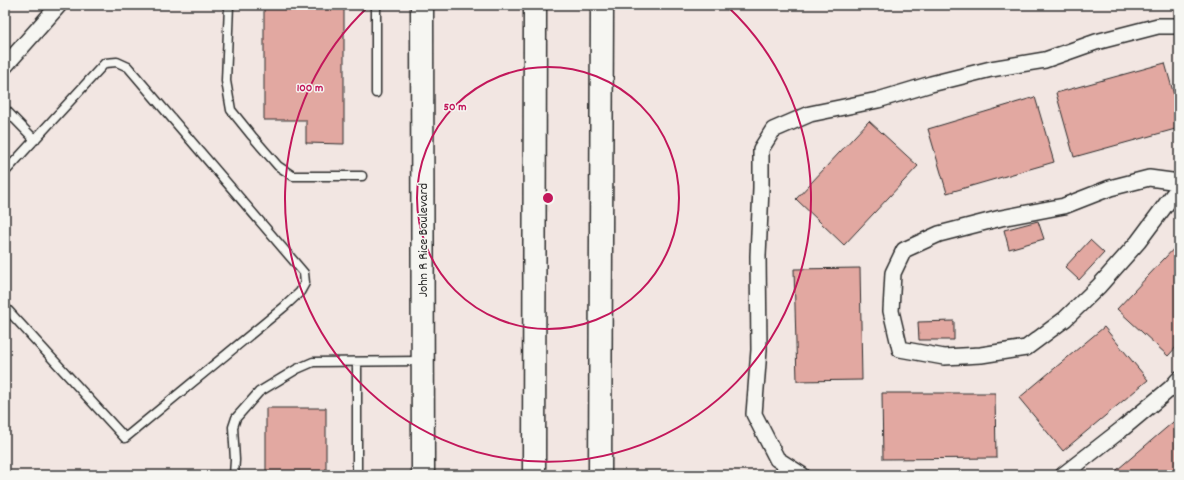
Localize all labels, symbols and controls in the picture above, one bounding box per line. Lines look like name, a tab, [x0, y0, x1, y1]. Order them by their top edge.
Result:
text: 100 m	[297, 80, 323, 97]
text: 50 m	[443, 99, 467, 116]
street label: John R Rice Boulevard	[414, 183, 434, 297]
centre of rings	[541, 191, 555, 205]

